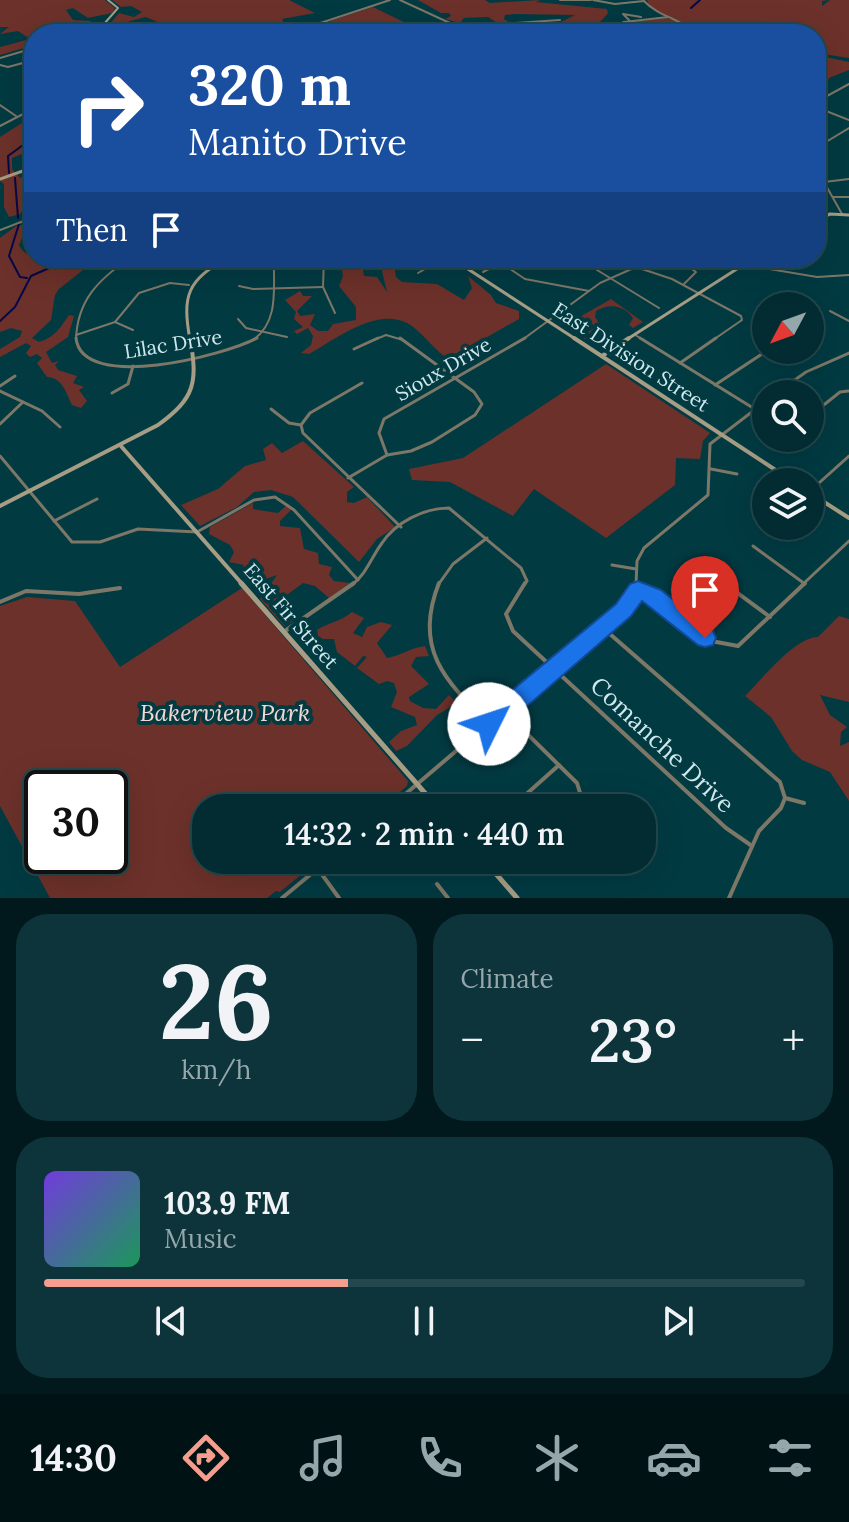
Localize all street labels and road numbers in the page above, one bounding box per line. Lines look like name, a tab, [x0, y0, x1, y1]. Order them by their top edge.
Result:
street label: East Division Street	[548, 297, 715, 417]
street label: Lilac Drive	[122, 323, 224, 364]
street label: Sioux Drive	[390, 331, 495, 406]
street label: East Fir Street	[239, 558, 344, 674]
street label: Comanche Drive	[584, 670, 741, 819]

